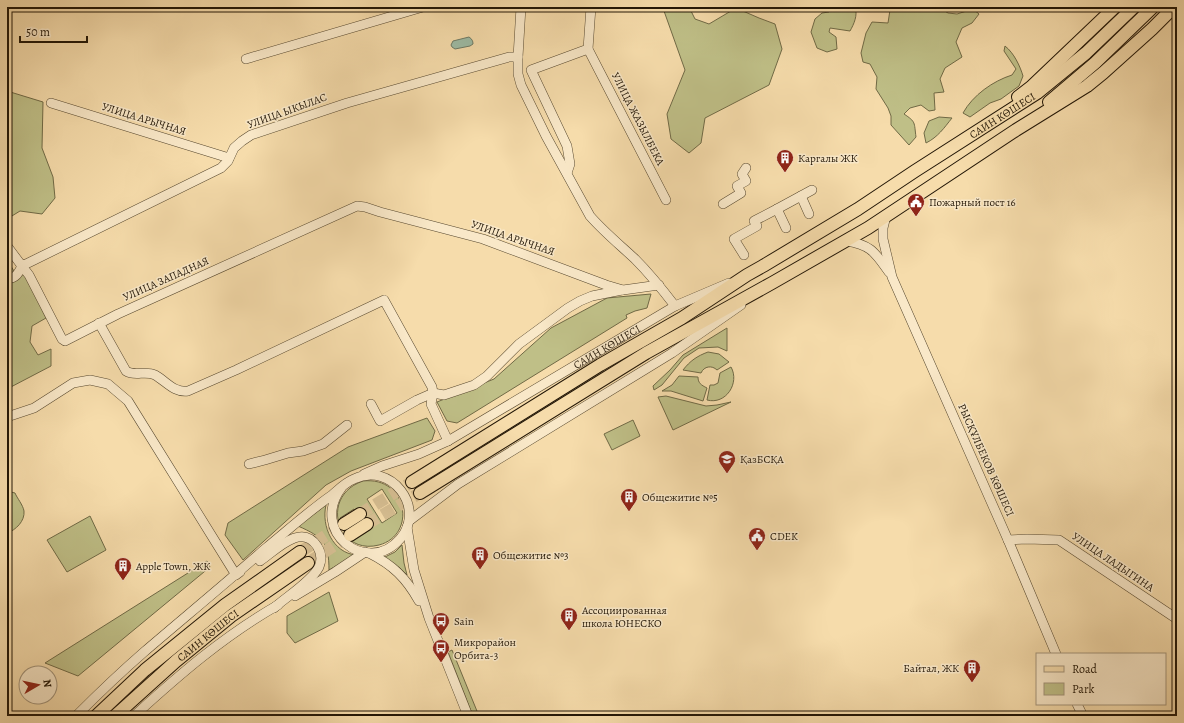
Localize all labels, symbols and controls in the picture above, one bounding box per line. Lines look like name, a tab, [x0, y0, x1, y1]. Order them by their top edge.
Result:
scale bar	[20, 18, 87, 44]
text: 50 m	[26, 24, 50, 40]
street label: УЛИЦА ЖАЗЫЛБЕКА	[608, 70, 668, 169]
street label: САИН КӨШЕСІ	[966, 89, 1038, 142]
street label: УЛИЦА ЫКЫЛАС	[245, 90, 329, 132]
street label: УЛИЦА АРЫЧНАЯ	[100, 99, 188, 139]
building icon: Каргалы ЖК	[775, 148, 795, 173]
place label: Каргалы ЖК	[798, 151, 857, 166]
public building icon: Пожарный пост 16	[906, 192, 926, 217]
place label: Пожарный пост 16	[929, 195, 1016, 210]
street label: УЛИЦА АРЫЧНАЯ	[469, 217, 557, 259]
street label: УЛИЦА ЗАПАДНАЯ	[121, 253, 212, 305]
street label: САИН КӨШЕСІ	[570, 321, 643, 372]
street label: РЫСҚҰЛБЕКОВ КӨШЕСІ	[954, 401, 1018, 519]
school or university icon: ҚазБСҚА	[717, 449, 737, 474]
place label: ҚазБСҚА	[740, 452, 784, 467]
building icon: Общежитие №5	[619, 487, 639, 512]
place label: Общежитие №5	[642, 490, 718, 505]
public building icon: CDEK	[747, 526, 767, 551]
place label: CDEK	[770, 529, 798, 544]
street label: УЛИЦА ЛАДЫГИНА	[1069, 529, 1157, 595]
building icon: Общежитие №3	[470, 545, 490, 570]
place label: Общежитие №3	[493, 548, 569, 563]
building icon: Apple Town, ЖК	[113, 556, 133, 581]
place label: Apple Town, ЖК	[135, 559, 210, 574]
place label: Ассоциированная школа ЮНЕСКО	[581, 603, 667, 631]
street label: САИН КӨШЕСІ	[174, 606, 241, 665]
building icon: Ассоциированная школа ЮНЕСКО	[559, 606, 579, 631]
bus stop icon: Sain	[431, 611, 451, 636]
place label: Sain	[454, 614, 474, 629]
place label: Микрорайон Орбита-3	[454, 635, 516, 663]
bus stop icon: Микрорайон Орбита-3	[431, 638, 451, 663]
legend	[1036, 653, 1166, 705]
building icon: Байтал, ЖК	[962, 658, 982, 683]
place label: Байтал, ЖК	[903, 661, 959, 676]
text: Road	[1072, 661, 1098, 677]
north arrow	[18, 665, 58, 705]
text: N	[39, 678, 55, 689]
text: Park	[1072, 681, 1095, 697]

